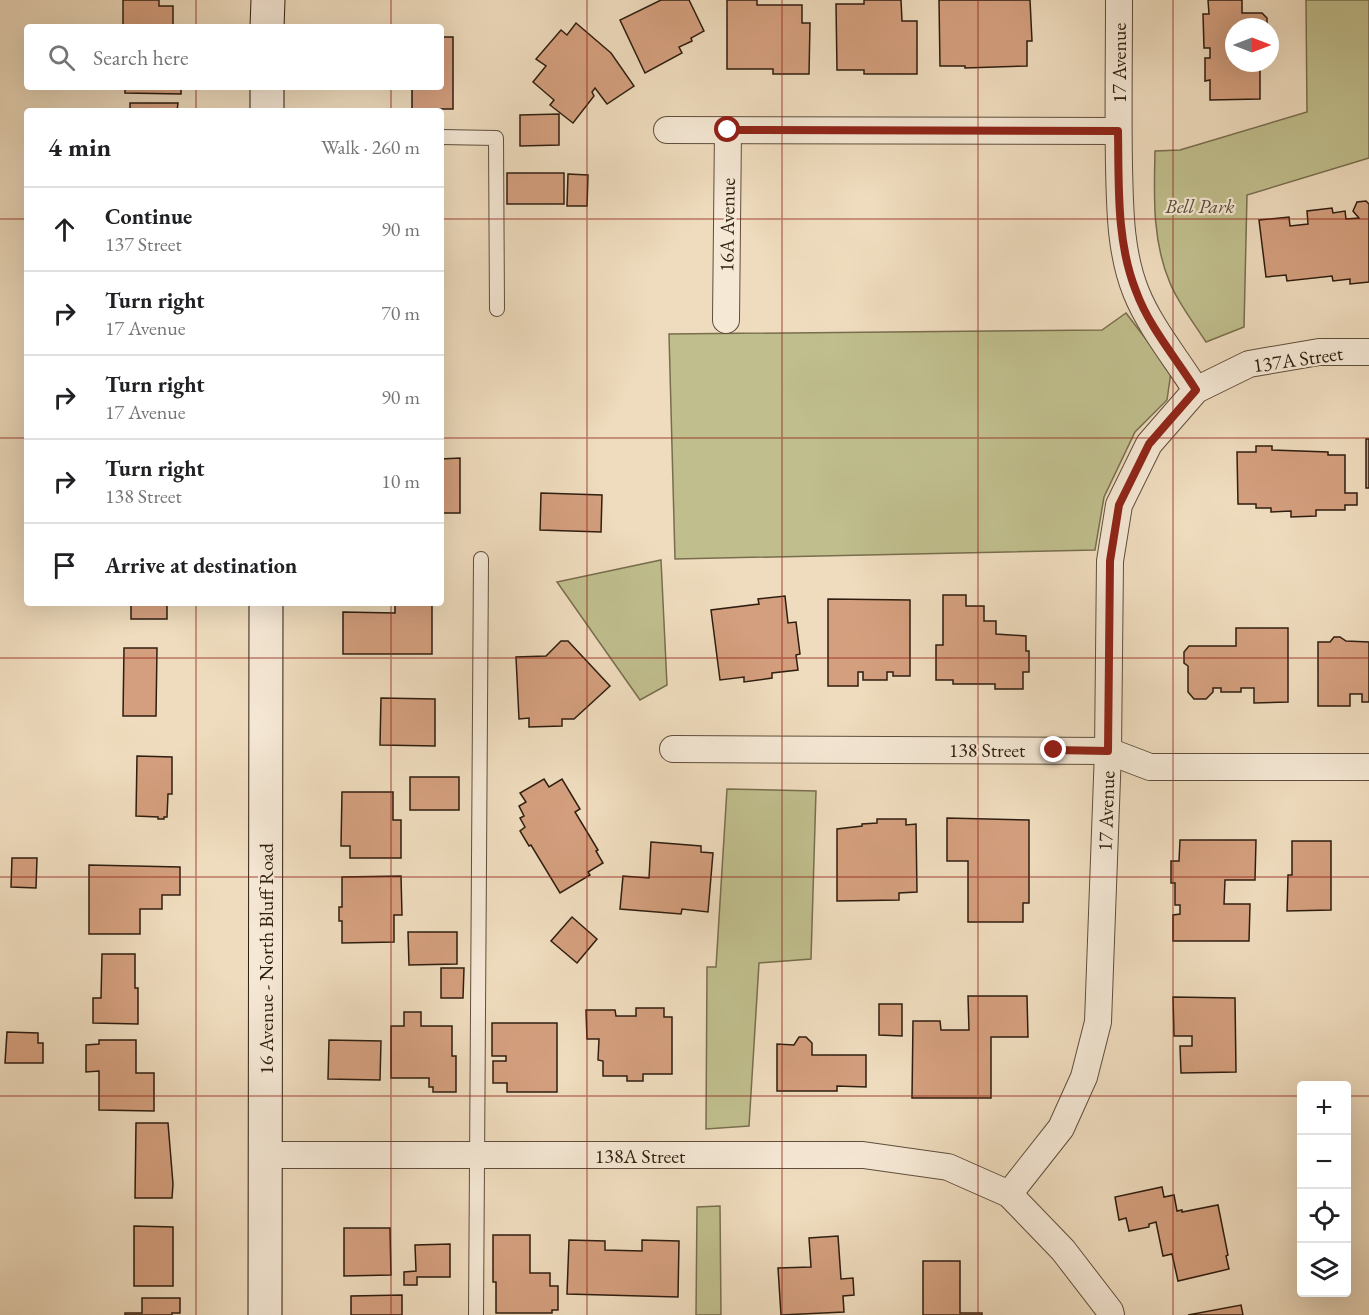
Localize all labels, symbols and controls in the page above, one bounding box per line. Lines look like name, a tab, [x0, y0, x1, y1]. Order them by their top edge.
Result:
north arrow	[1225, 18, 1279, 72]
street label: 17 Avenue	[1106, 23, 1132, 103]
search box	[24, 24, 444, 90]
icon: search	[45, 41, 78, 74]
text: Search here	[93, 43, 188, 72]
route start	[714, 116, 740, 142]
text: 4 min	[48, 130, 111, 164]
text: Walk · 260 m	[321, 134, 420, 160]
street label: 16A Avenue	[713, 177, 741, 272]
park label: Bell Park	[1164, 193, 1235, 219]
text: Continue	[105, 202, 192, 231]
icon: ahead	[48, 213, 81, 246]
text: 90 m	[381, 216, 420, 242]
text: 137 Street	[105, 231, 182, 257]
text: Turn right	[105, 286, 204, 315]
icon: right	[48, 297, 81, 330]
text: 70 m	[381, 300, 420, 326]
text: 17 Avenue	[105, 315, 186, 341]
street label: 137A Street	[1251, 340, 1345, 378]
text: Turn right	[105, 370, 204, 399]
icon: right	[48, 381, 81, 414]
text: 90 m	[381, 384, 420, 410]
text: 17 Avenue	[105, 399, 186, 425]
text: Turn right	[105, 454, 204, 483]
icon: right	[48, 465, 81, 498]
text: 10 m	[381, 468, 420, 494]
text: 138 Street	[105, 483, 182, 509]
icon: arrive	[48, 549, 81, 582]
text: Arrive at destination	[105, 551, 297, 580]
route end	[1040, 736, 1066, 762]
street label: 138 Street	[949, 737, 1026, 763]
street label: 17 Avenue	[1092, 770, 1120, 852]
street label: 16 Avenue - North Bluff Road	[253, 842, 279, 1075]
map controls	[1297, 1081, 1351, 1297]
button: +	[1297, 1081, 1351, 1135]
button: −	[1297, 1135, 1351, 1189]
street label: 138A Street	[595, 1143, 686, 1169]
button: locate	[1297, 1189, 1351, 1243]
button: layers	[1297, 1243, 1351, 1297]

